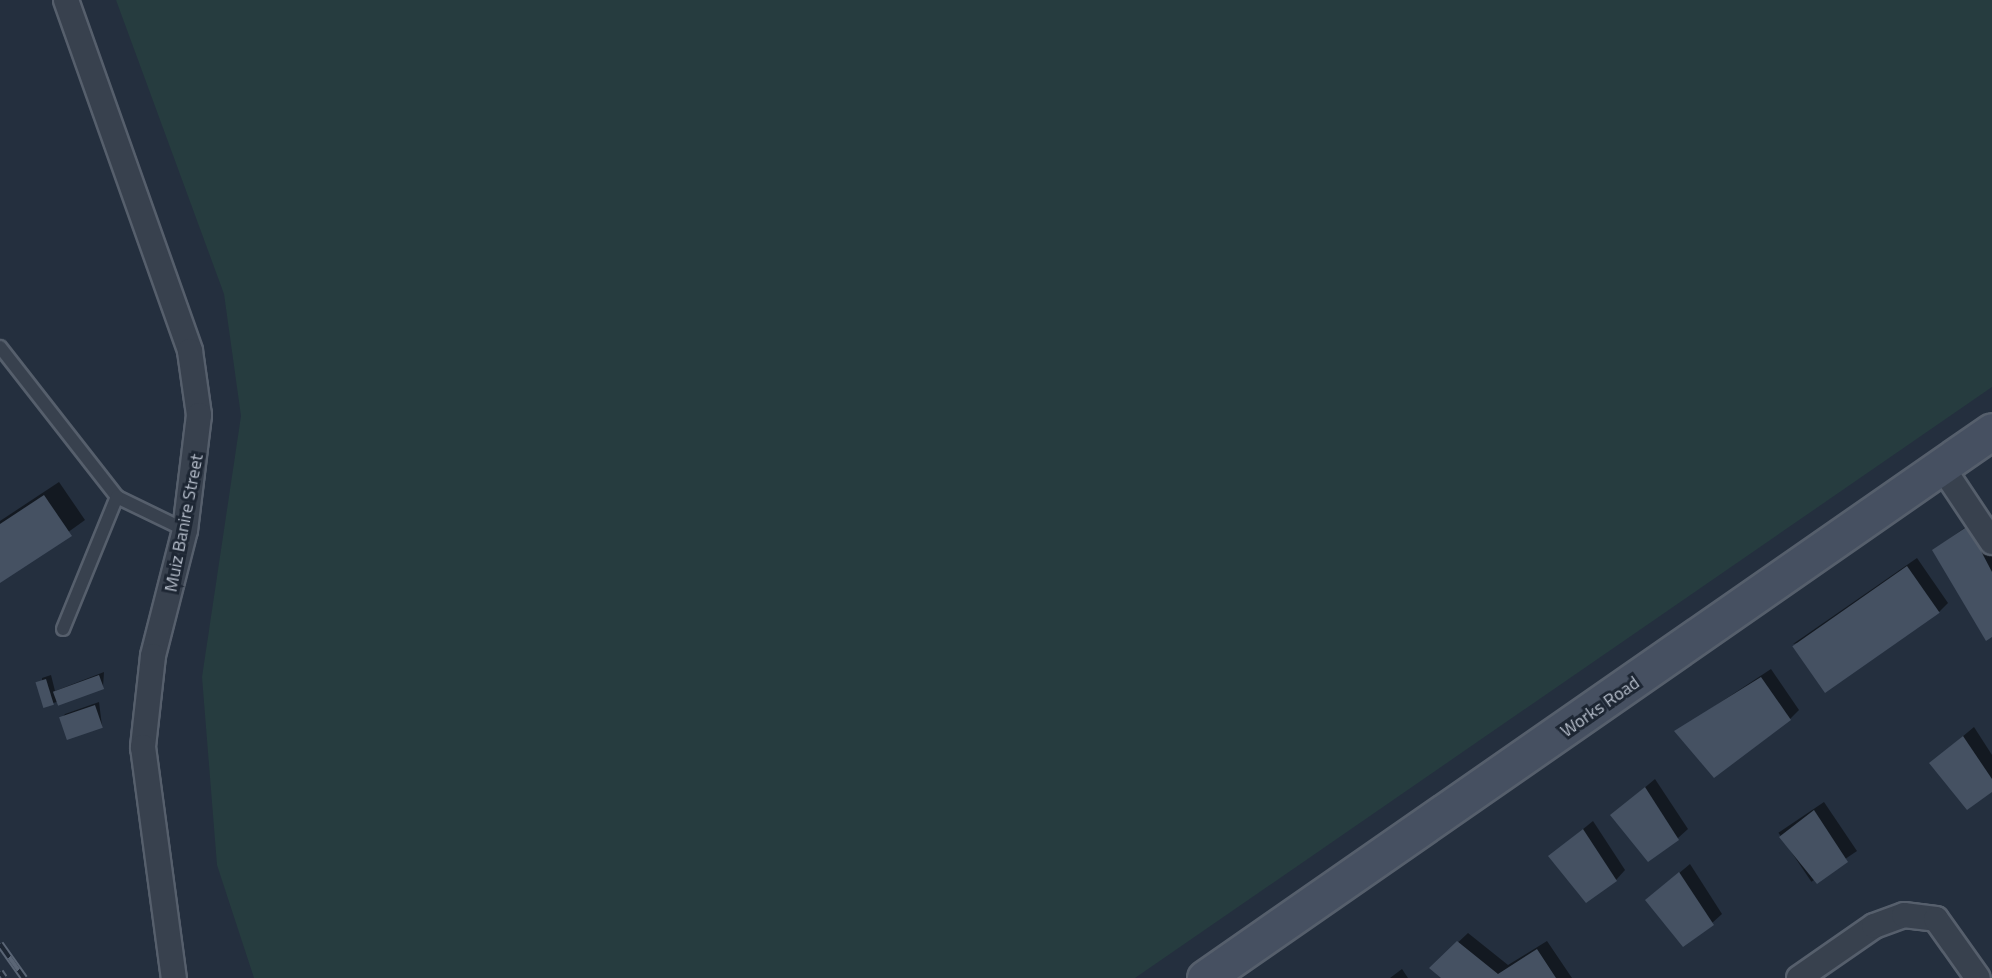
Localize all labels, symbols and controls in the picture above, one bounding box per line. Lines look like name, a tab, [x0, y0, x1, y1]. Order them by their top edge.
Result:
street label: Muiz Banire Street	[160, 452, 208, 594]
street label: Works Road	[1556, 672, 1644, 742]

